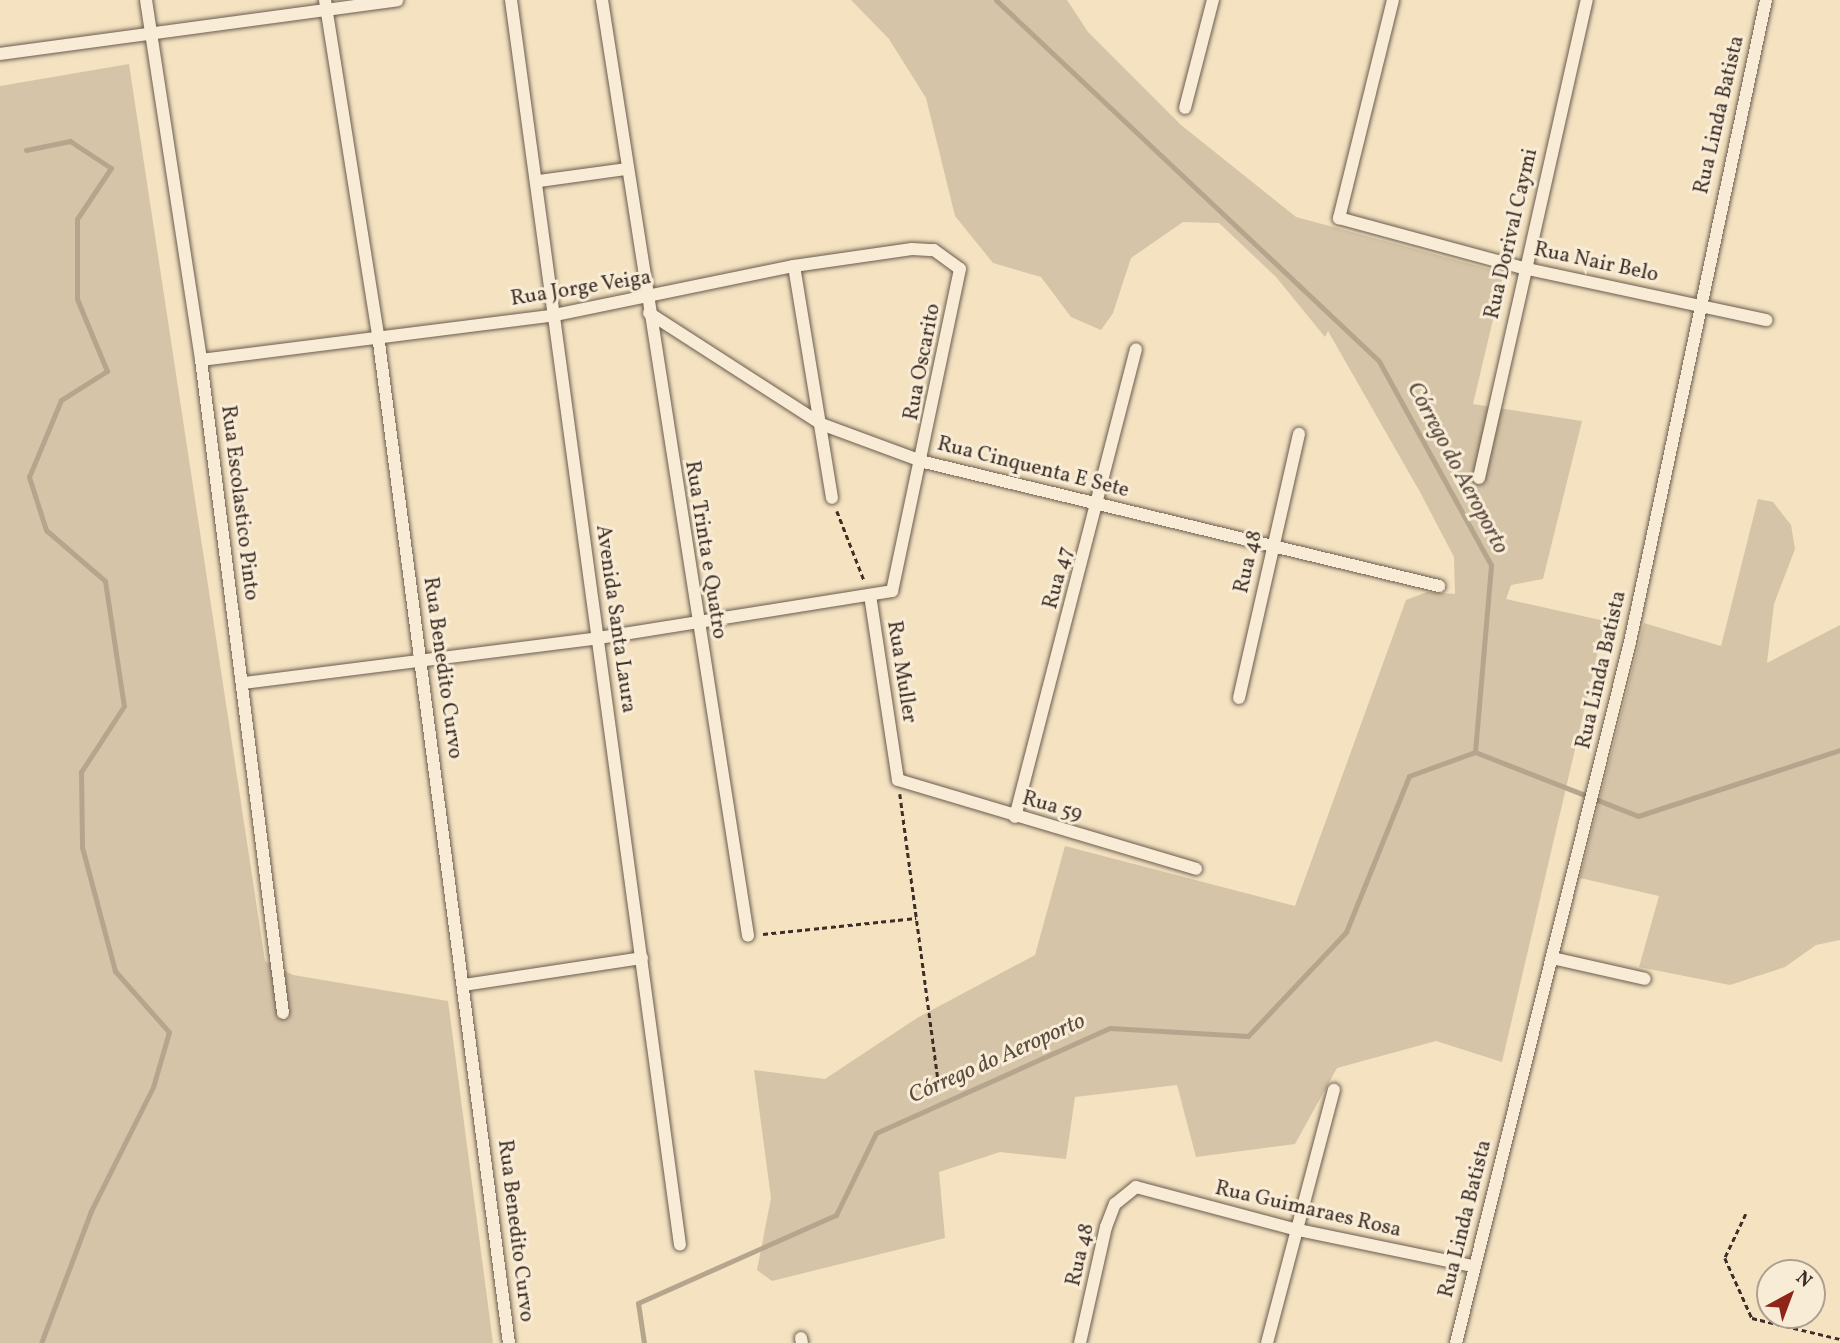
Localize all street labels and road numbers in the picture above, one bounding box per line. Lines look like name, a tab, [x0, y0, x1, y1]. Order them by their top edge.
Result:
street label: Rua Linda Batista	[1690, 33, 1750, 197]
street label: Rua Dorival Caymi	[1480, 146, 1544, 322]
street label: Rua Nair Belo	[1531, 238, 1661, 288]
street label: Rua Jorge Veiga	[509, 265, 653, 313]
street label: Rua Oscarito	[899, 301, 947, 423]
street label: Rua Escolastico Pinto	[215, 404, 263, 602]
street label: Rua Cinquenta E Sete	[934, 432, 1132, 504]
street label: Rua Trinta e Quatro	[678, 459, 732, 641]
street label: Avenida Santa Laura	[589, 523, 641, 715]
street label: Rua 48	[1230, 528, 1268, 596]
street label: Rua 47	[1039, 544, 1079, 612]
street label: Rua Benedito Curvo	[417, 575, 467, 761]
street label: Rua Linda Batista	[1572, 588, 1632, 752]
street label: Rua Muller	[880, 619, 922, 725]
street label: Rua 59	[1019, 786, 1085, 828]
street label: Rua Linda Batista	[1434, 1137, 1498, 1301]
street label: Rua Benedito Curvo	[491, 1138, 539, 1324]
street label: Rua Guimaraes Rosa	[1212, 1176, 1404, 1244]
street label: Rua 48	[1062, 1221, 1100, 1289]

